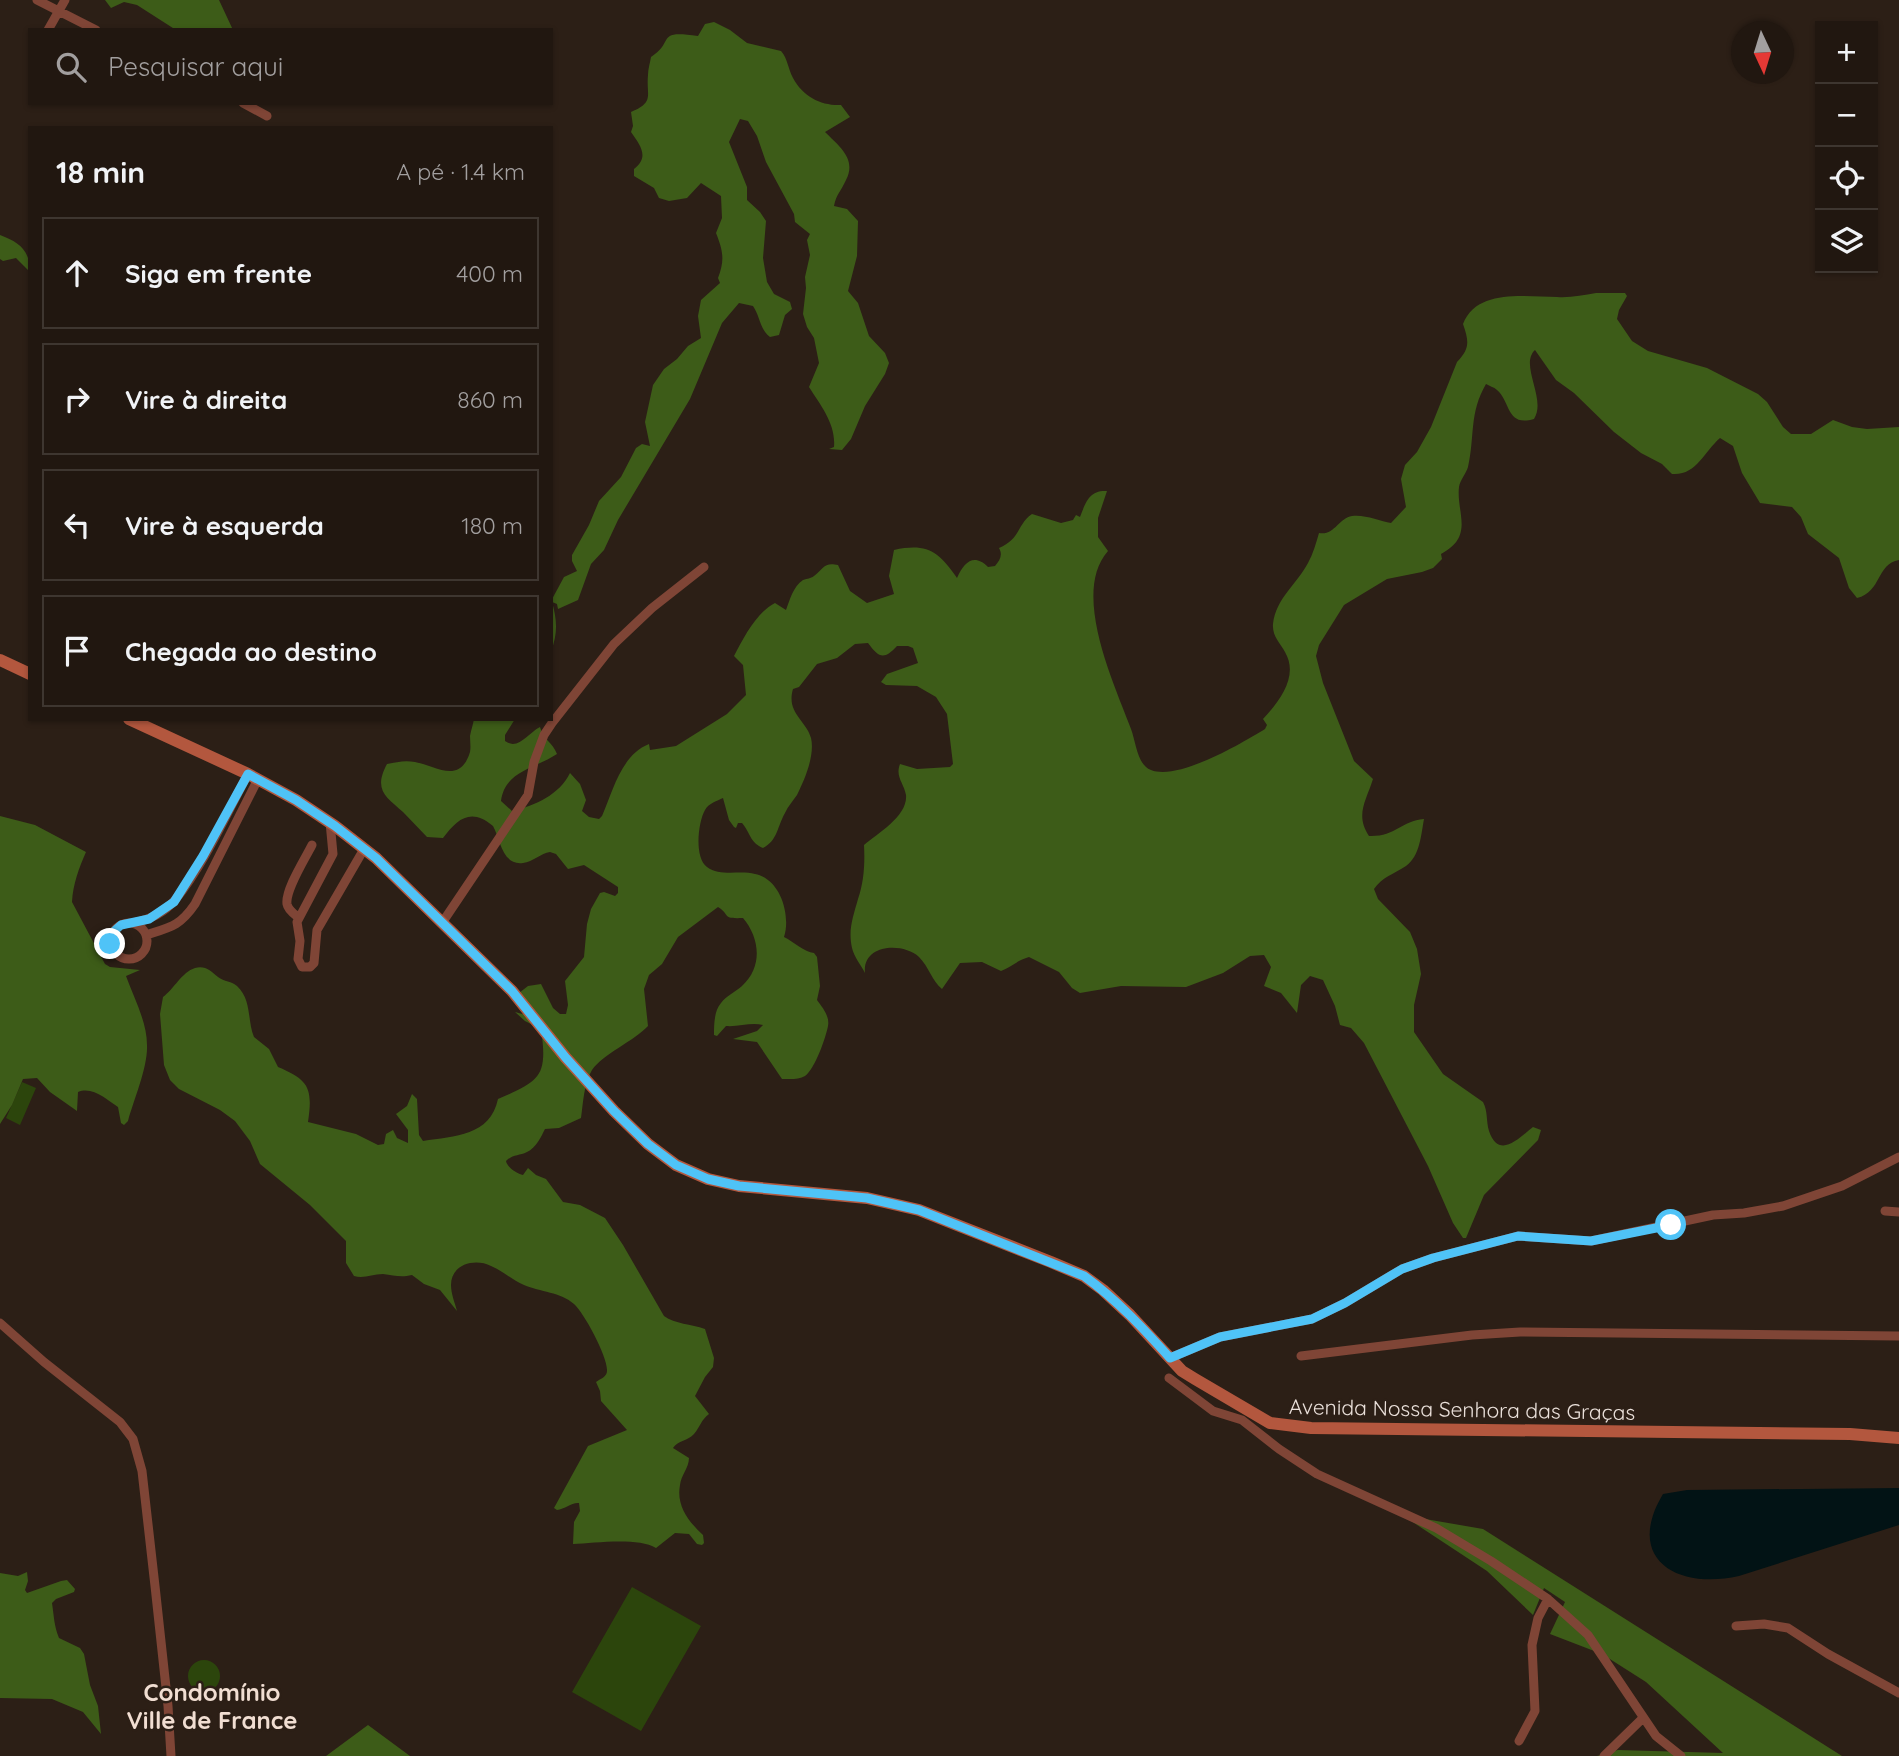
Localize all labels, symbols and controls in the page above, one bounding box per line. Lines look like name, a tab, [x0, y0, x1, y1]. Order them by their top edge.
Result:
north arrow	[1731, 21, 1794, 84]
map controls	[1815, 21, 1878, 273]
button: +	[1815, 21, 1878, 84]
search box	[28, 28, 553, 105]
icon: search	[52, 48, 90, 86]
text: Pesquisar aqui	[108, 50, 283, 83]
button: −	[1815, 84, 1878, 147]
button: locate	[1815, 147, 1878, 210]
text: 18 min	[56, 153, 145, 191]
text: A pé · 1.4 km	[396, 157, 525, 186]
button: layers	[1815, 210, 1878, 273]
icon: ahead	[58, 254, 96, 292]
text: Siga em frente	[125, 257, 312, 290]
text: 400 m	[456, 259, 523, 288]
icon: right	[58, 380, 96, 418]
text: Vire à direita	[125, 383, 287, 416]
text: 860 m	[457, 385, 523, 414]
icon: left	[58, 506, 96, 544]
text: Vire à esquerda	[125, 509, 324, 542]
text: 180 m	[461, 511, 523, 540]
icon: arrive	[58, 632, 96, 670]
text: Chegada ao destino	[125, 635, 377, 668]
route end	[94, 928, 125, 959]
route start	[1655, 1209, 1686, 1240]
street label: Avenida Nossa Senhora das Graças	[1289, 1393, 1635, 1425]
district label: Condomínio Ville de France	[127, 1677, 297, 1735]

